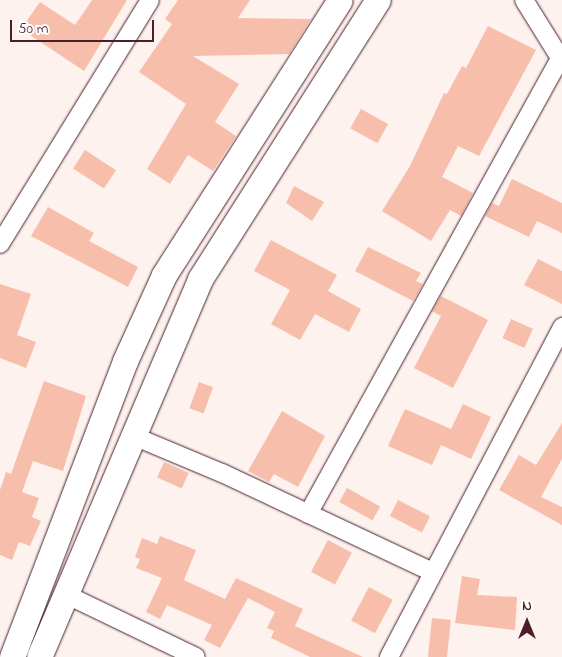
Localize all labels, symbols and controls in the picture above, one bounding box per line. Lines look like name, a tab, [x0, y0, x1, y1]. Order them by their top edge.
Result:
scale bar	[12, 10, 156, 42]
text: 50 m	[18, 18, 48, 40]
text: N	[522, 596, 532, 617]
north arrow	[502, 597, 552, 647]

